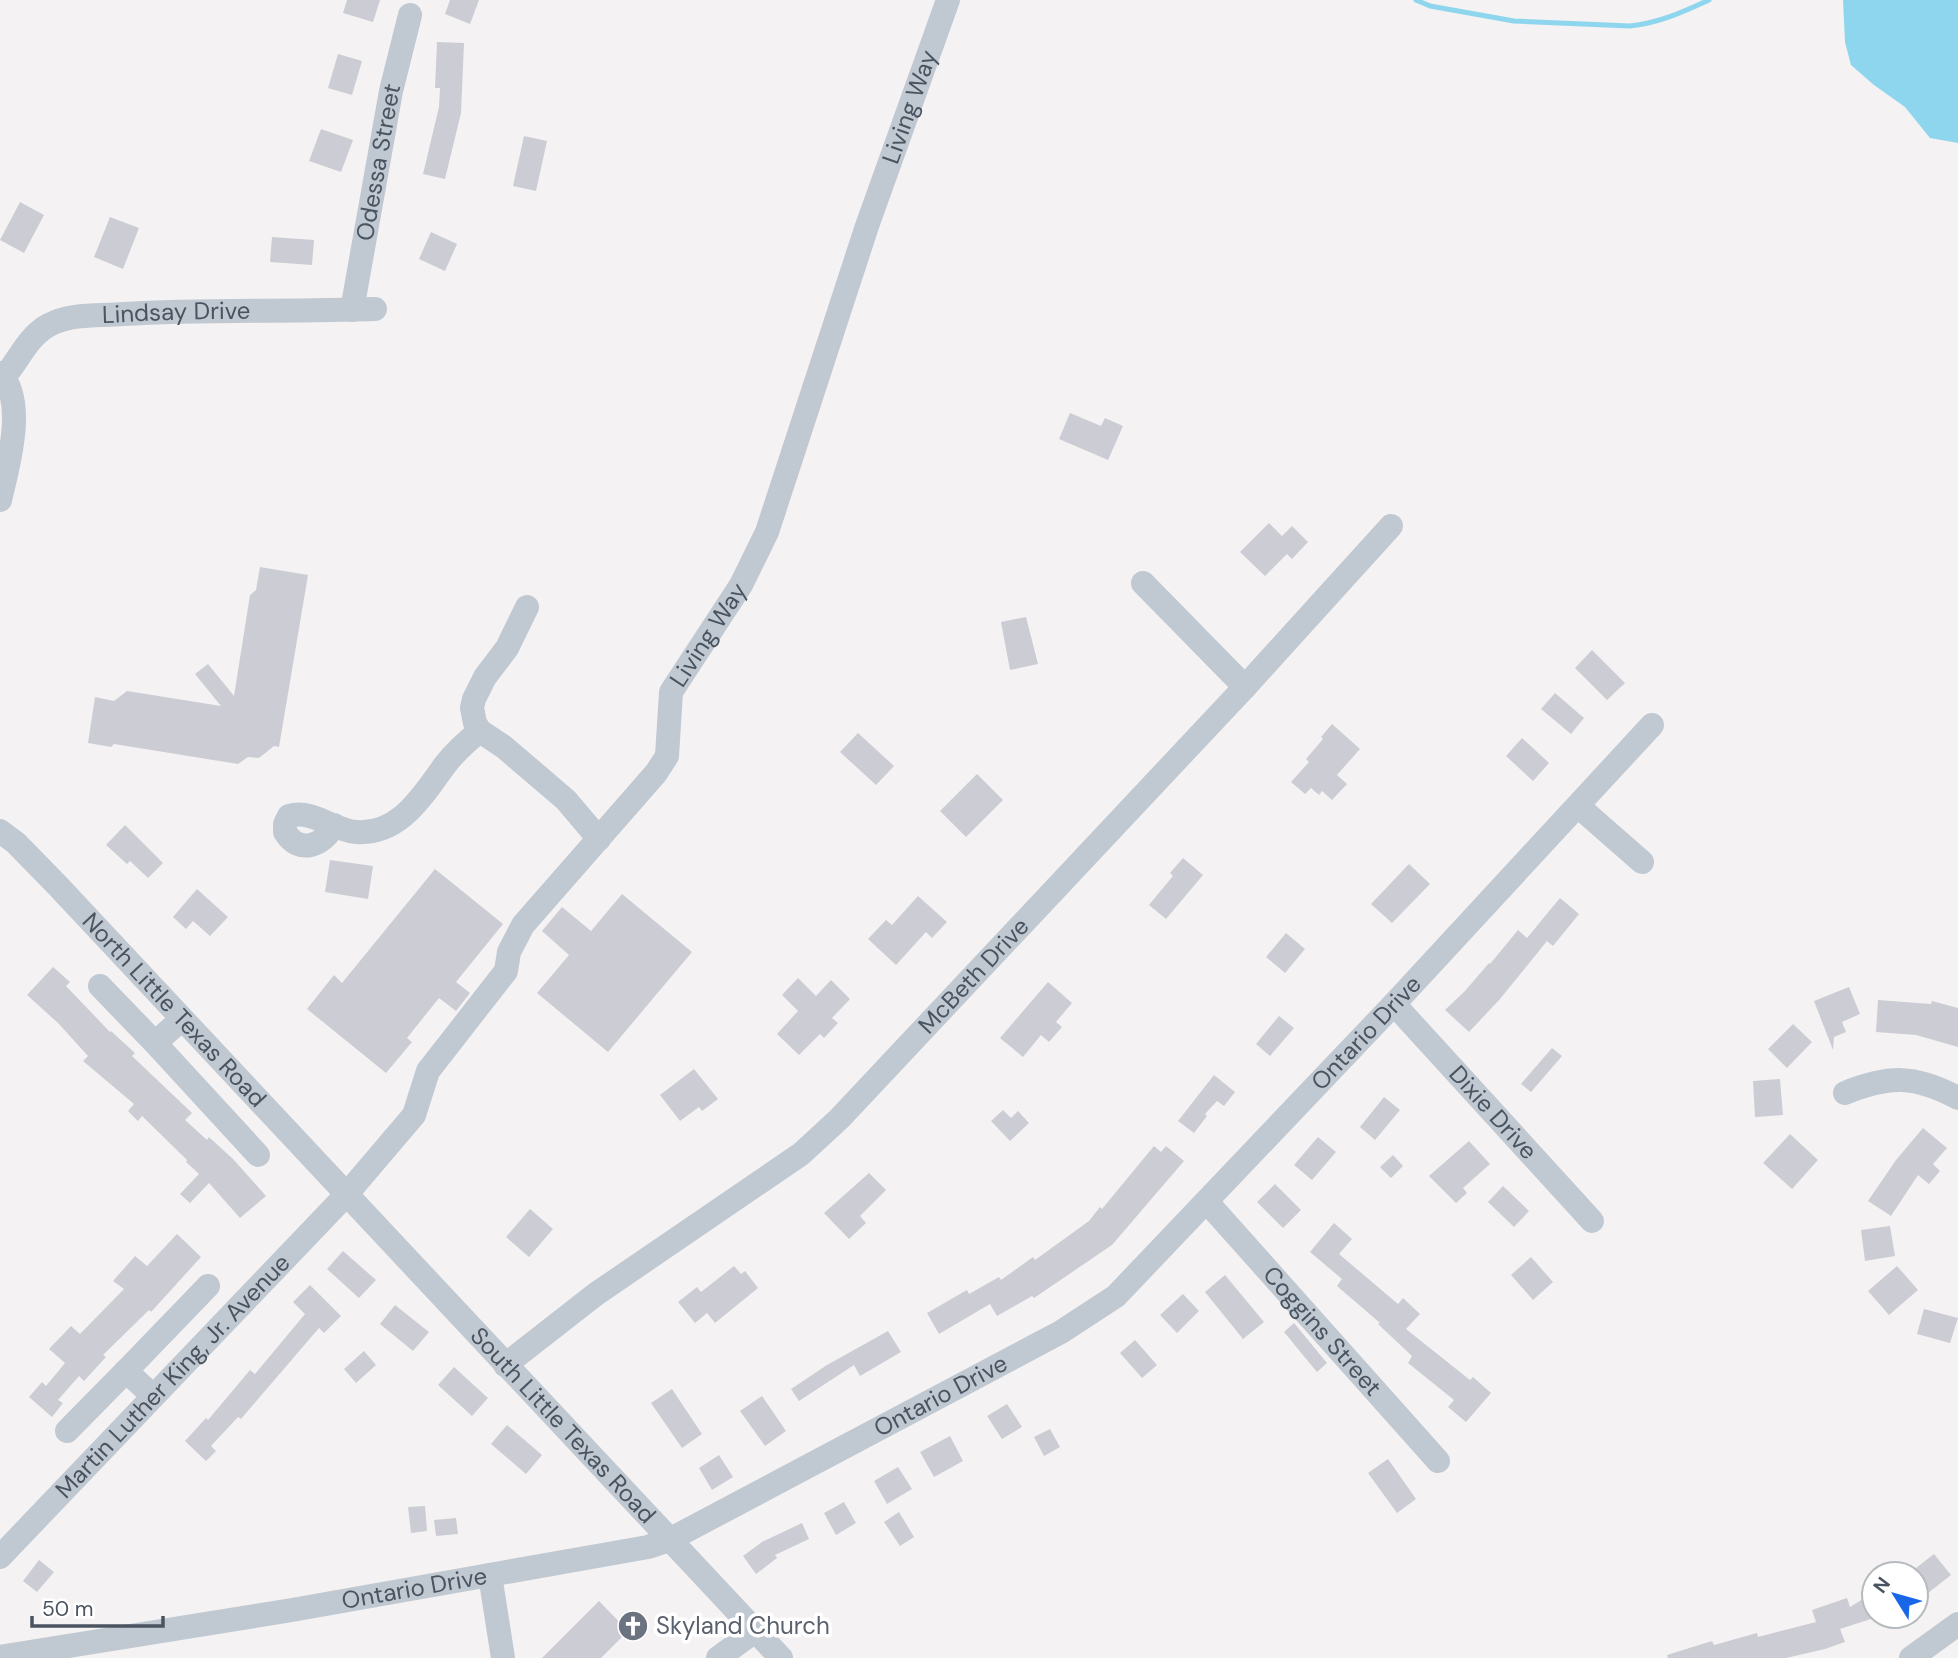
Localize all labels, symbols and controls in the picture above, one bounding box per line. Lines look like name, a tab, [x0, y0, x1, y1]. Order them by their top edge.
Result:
street label: Living Way	[875, 46, 944, 168]
street label: Odessa Street	[349, 80, 407, 243]
street label: Lindsay Drive	[101, 295, 251, 330]
street label: Living Way	[663, 577, 753, 693]
street label: North Little Texas Road	[76, 906, 273, 1114]
street label: McBeth Drive	[911, 911, 1035, 1040]
street label: Ontario Drive	[1304, 969, 1428, 1097]
street label: Dixie Drive	[1443, 1059, 1544, 1166]
street label: Martin Luther King, Jr. Avenue	[48, 1247, 296, 1505]
street label: Coggins Street	[1256, 1259, 1389, 1402]
street label: South Little Texas Road	[464, 1320, 663, 1530]
street label: Ontario Drive	[868, 1347, 1013, 1444]
street label: Ontario Drive	[339, 1560, 489, 1616]
north arrow	[1860, 1560, 1930, 1630]
text: N	[1868, 1572, 1896, 1598]
scale bar	[32, 1584, 163, 1628]
text: 50 m	[42, 1595, 93, 1623]
church icon: Skyland Church	[616, 1609, 650, 1643]
place label: Skyland Church	[656, 1610, 830, 1641]

